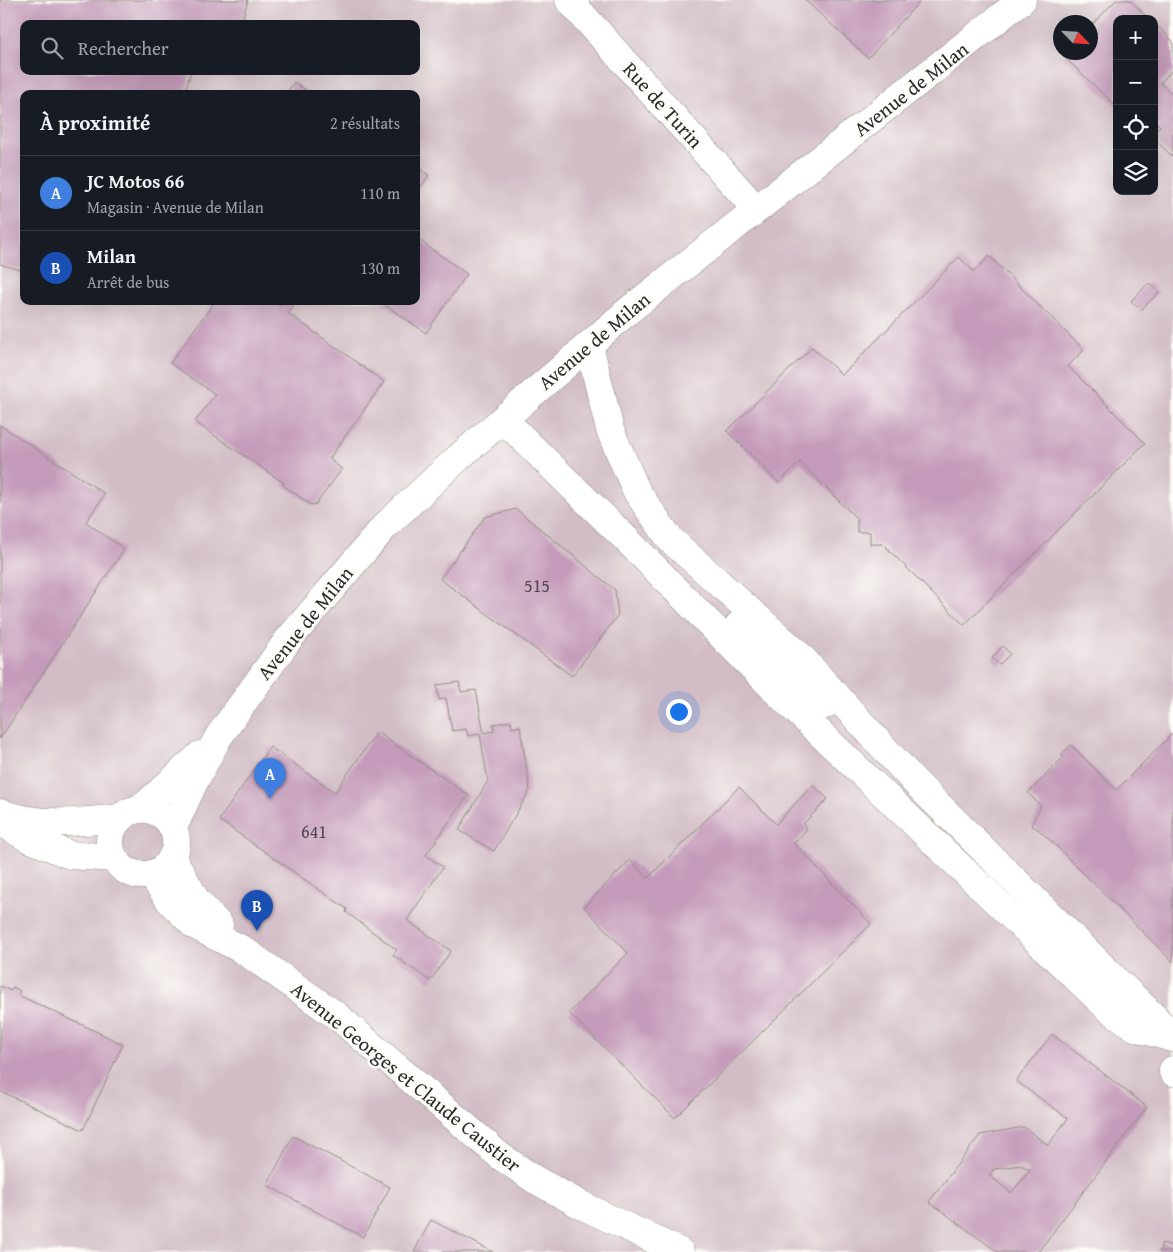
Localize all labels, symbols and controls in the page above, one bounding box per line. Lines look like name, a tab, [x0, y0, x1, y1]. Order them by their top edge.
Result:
north arrow	[1053, 15, 1098, 60]
map controls	[1113, 15, 1158, 195]
button: +	[1113, 15, 1158, 60]
search box	[20, 20, 420, 75]
icon: search	[38, 34, 66, 62]
text: Rechercher	[78, 34, 169, 62]
street label: Avenue de Milan	[847, 35, 974, 143]
street label: Rue de Turin	[617, 55, 710, 154]
button: −	[1113, 60, 1158, 105]
button: locate	[1113, 105, 1158, 150]
text: À proximité	[40, 107, 150, 138]
text: 2 résultats	[330, 111, 400, 135]
button: layers	[1113, 150, 1158, 195]
text: JC Motos 66	[87, 167, 184, 195]
text: A	[51, 181, 61, 205]
text: 110 m	[360, 181, 400, 205]
text: Magasin · Avenue de Milan	[87, 195, 264, 219]
text: Milan	[87, 242, 136, 270]
text: B	[51, 256, 61, 280]
text: 130 m	[360, 256, 400, 280]
text: Arrêt de bus	[87, 270, 169, 294]
street label: Avenue de Milan	[531, 285, 656, 396]
street label: Avenue de Milan	[250, 560, 360, 686]
house number: 515	[524, 572, 550, 599]
your location	[666, 699, 692, 725]
pin: A	[254, 758, 286, 799]
house number: 641	[301, 818, 327, 845]
pin: B	[241, 890, 273, 931]
street label: Avenue Georges et Claude Caustier	[285, 975, 528, 1179]

